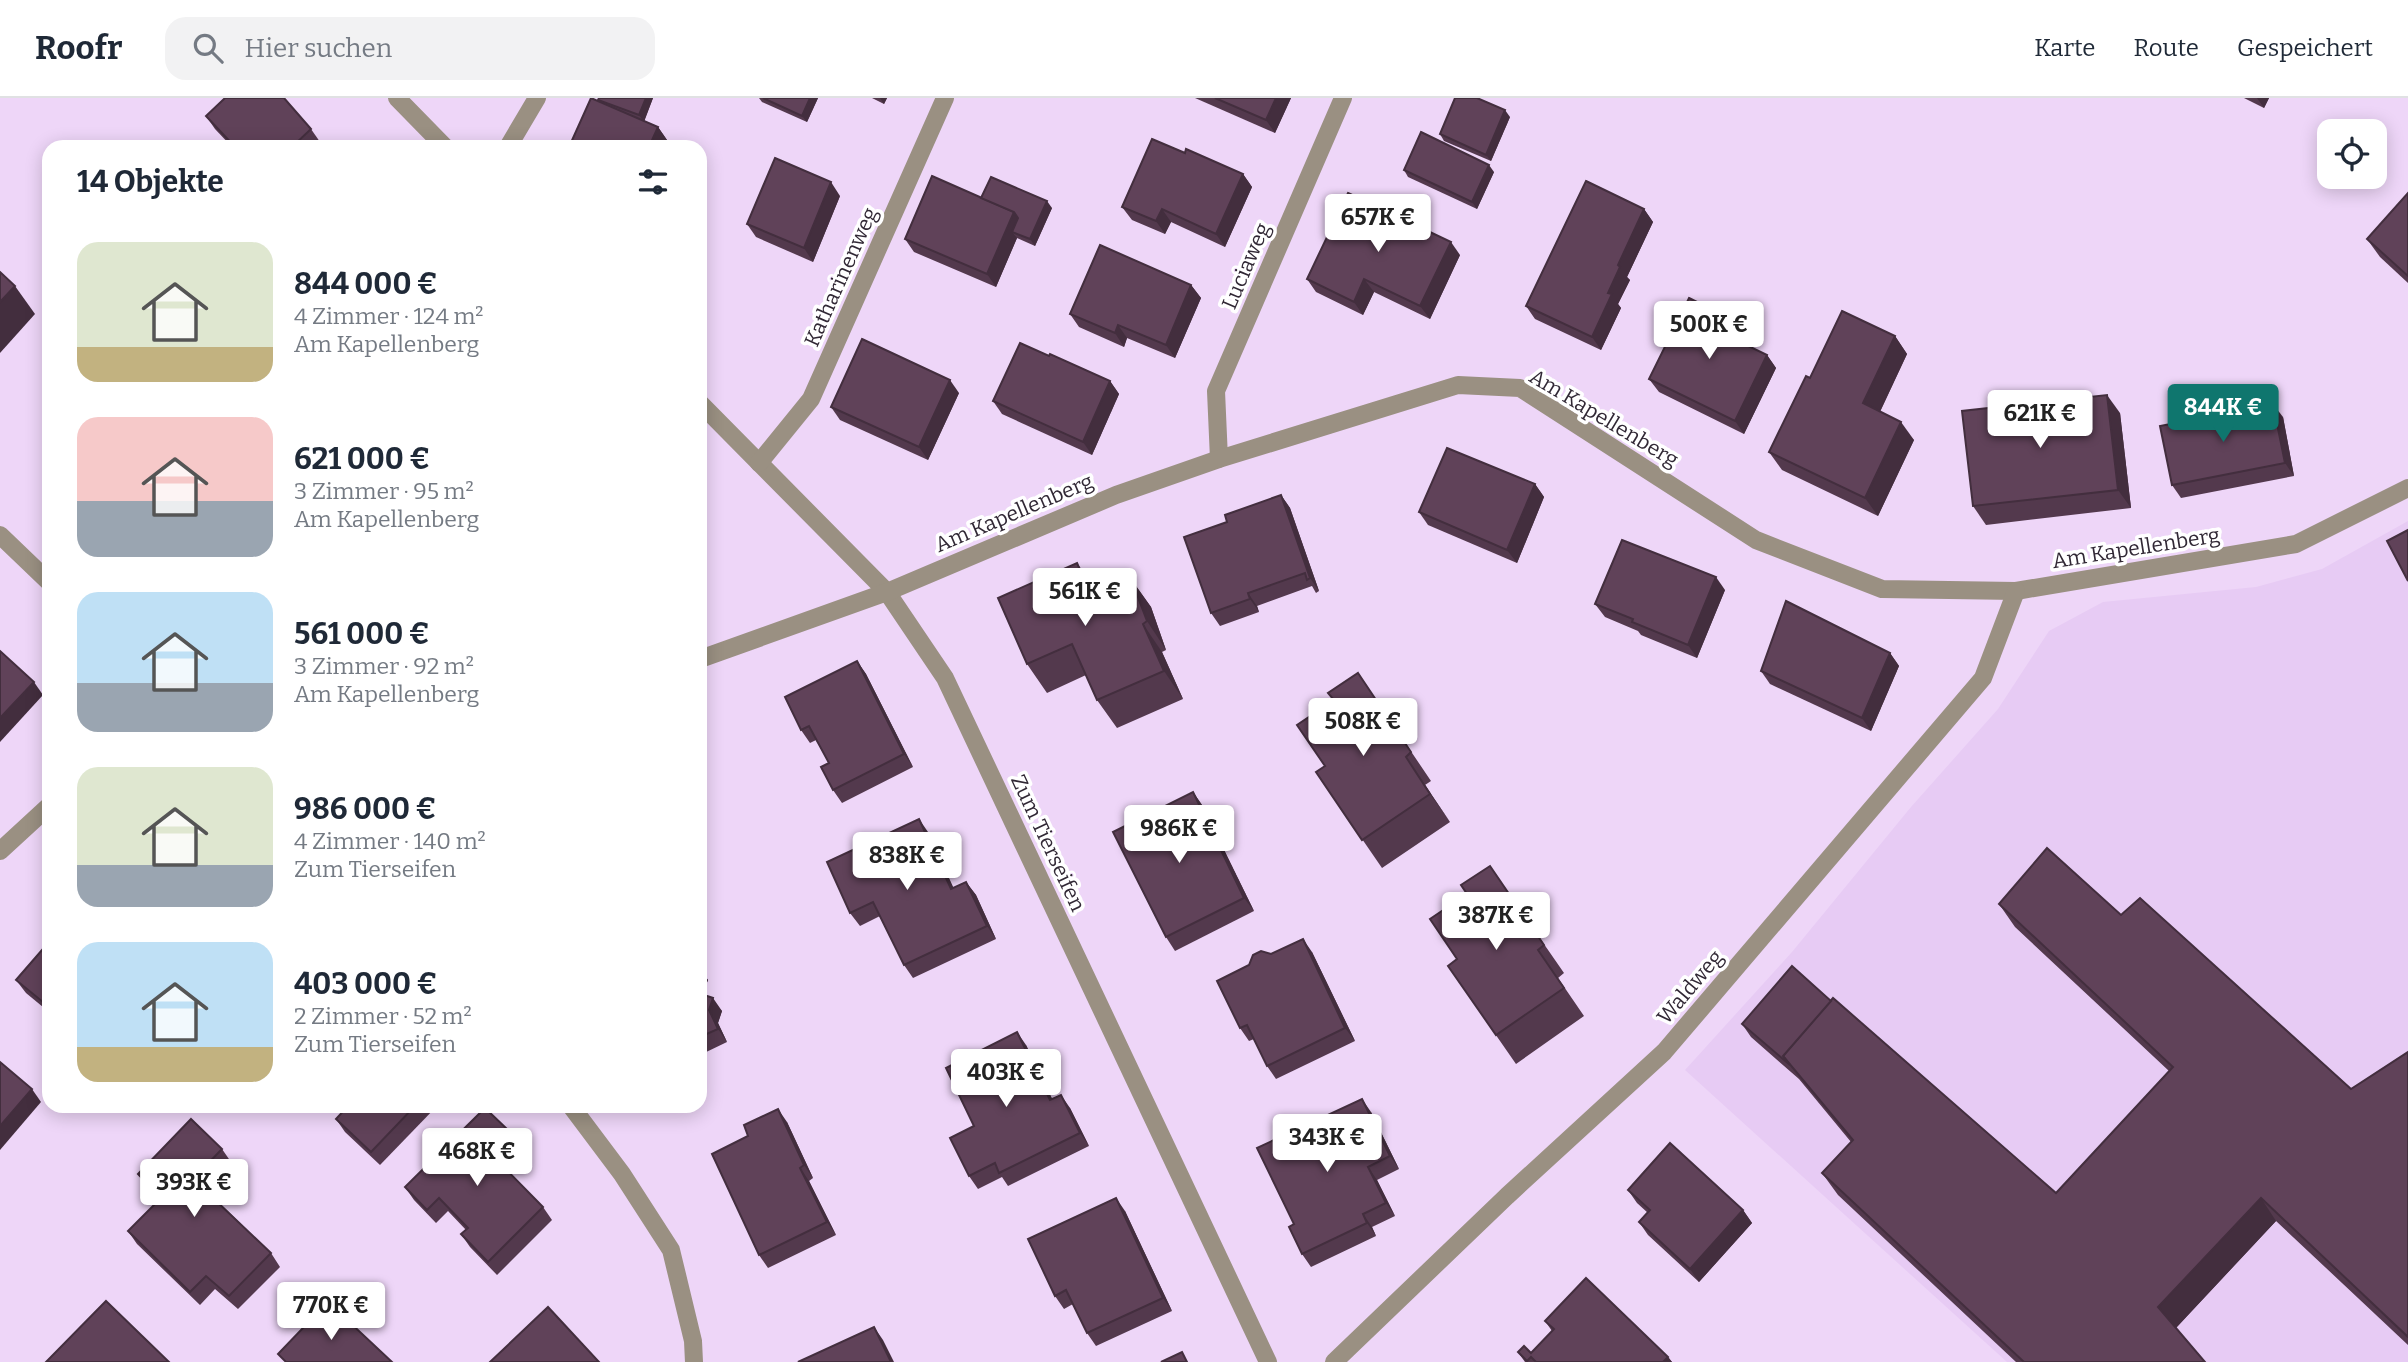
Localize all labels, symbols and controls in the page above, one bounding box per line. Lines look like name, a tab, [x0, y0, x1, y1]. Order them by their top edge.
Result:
search box	[165, 17, 655, 80]
text: Roofr	[35, 28, 123, 68]
icon: search	[189, 29, 227, 67]
text: Hier suchen	[245, 33, 392, 64]
text: Karte	[2034, 34, 2096, 62]
text: Route	[2134, 34, 2199, 62]
text: Gespeichert	[2237, 34, 2373, 62]
map controls	[2317, 119, 2387, 189]
button: locate	[2317, 119, 2387, 189]
icon: filters	[634, 163, 672, 201]
text: 14 Objekte	[77, 164, 224, 200]
pin: 657K €	[1321, 194, 1435, 254]
street label: Katharinenweg	[799, 203, 883, 351]
text: 657K €	[1341, 203, 1415, 231]
street label: Luciaweg	[1216, 219, 1276, 313]
text: 844 000 €	[294, 266, 438, 302]
icon: home	[133, 270, 217, 354]
text: 4 Zimmer · 124 m²	[294, 302, 484, 330]
pin: 500K €	[1652, 302, 1766, 361]
text: 500K €	[1670, 310, 1748, 338]
text: Am Kapellenberg	[294, 330, 479, 358]
street label: Am Kapellenberg	[1525, 363, 1683, 473]
pin: 844K €	[2166, 384, 2280, 444]
pin: 621K €	[1983, 390, 2097, 450]
text: 844K €	[2184, 393, 2262, 421]
text: 621K €	[2004, 399, 2076, 427]
text: 621 000 €	[294, 441, 430, 477]
icon: home	[133, 445, 217, 529]
street label: Am Kapellenberg	[931, 468, 1097, 558]
text: 3 Zimmer · 95 m²	[294, 477, 474, 505]
text: Am Kapellenberg	[294, 505, 479, 533]
street label: Am Kapellenberg	[2050, 522, 2222, 574]
pin: 561K €	[1028, 568, 1142, 628]
text: 561K €	[1049, 577, 1121, 605]
text: 561 000 €	[294, 616, 430, 652]
icon: home	[133, 620, 217, 704]
text: 3 Zimmer · 92 m²	[294, 652, 474, 680]
text: Am Kapellenberg	[294, 680, 479, 708]
pin: 508K €	[1306, 698, 1420, 758]
text: 508K €	[1324, 707, 1402, 735]
street label: Zum Tierseifen	[1005, 770, 1091, 916]
text: 986 000 €	[294, 791, 436, 827]
icon: home	[133, 795, 217, 879]
pin: 986K €	[1122, 806, 1236, 865]
text: 986K €	[1140, 814, 1218, 842]
text: 4 Zimmer · 140 m²	[294, 827, 486, 855]
pin: 838K €	[850, 832, 964, 892]
text: 838K €	[869, 841, 945, 869]
text: Zum Tierseifen	[294, 855, 456, 883]
pin: 387K €	[1439, 892, 1553, 952]
text: 387K €	[1458, 901, 1534, 929]
street label: Waldweg	[1651, 944, 1729, 1029]
text: 403 000 €	[294, 966, 437, 1002]
icon: home	[133, 970, 217, 1054]
text: 2 Zimmer · 52 m²	[294, 1002, 472, 1030]
text: Zum Tierseifen	[294, 1030, 456, 1058]
pin: 403K €	[949, 1049, 1063, 1109]
text: 403K €	[967, 1058, 1045, 1086]
pin: 343K €	[1270, 1114, 1384, 1174]
text: 343K €	[1289, 1123, 1365, 1151]
pin: 468K €	[420, 1128, 534, 1188]
text: 468K €	[438, 1137, 516, 1165]
pin: 393K €	[137, 1160, 251, 1219]
text: 393K €	[156, 1168, 232, 1196]
pin: 770K €	[274, 1282, 388, 1342]
text: 770K €	[293, 1291, 369, 1319]

